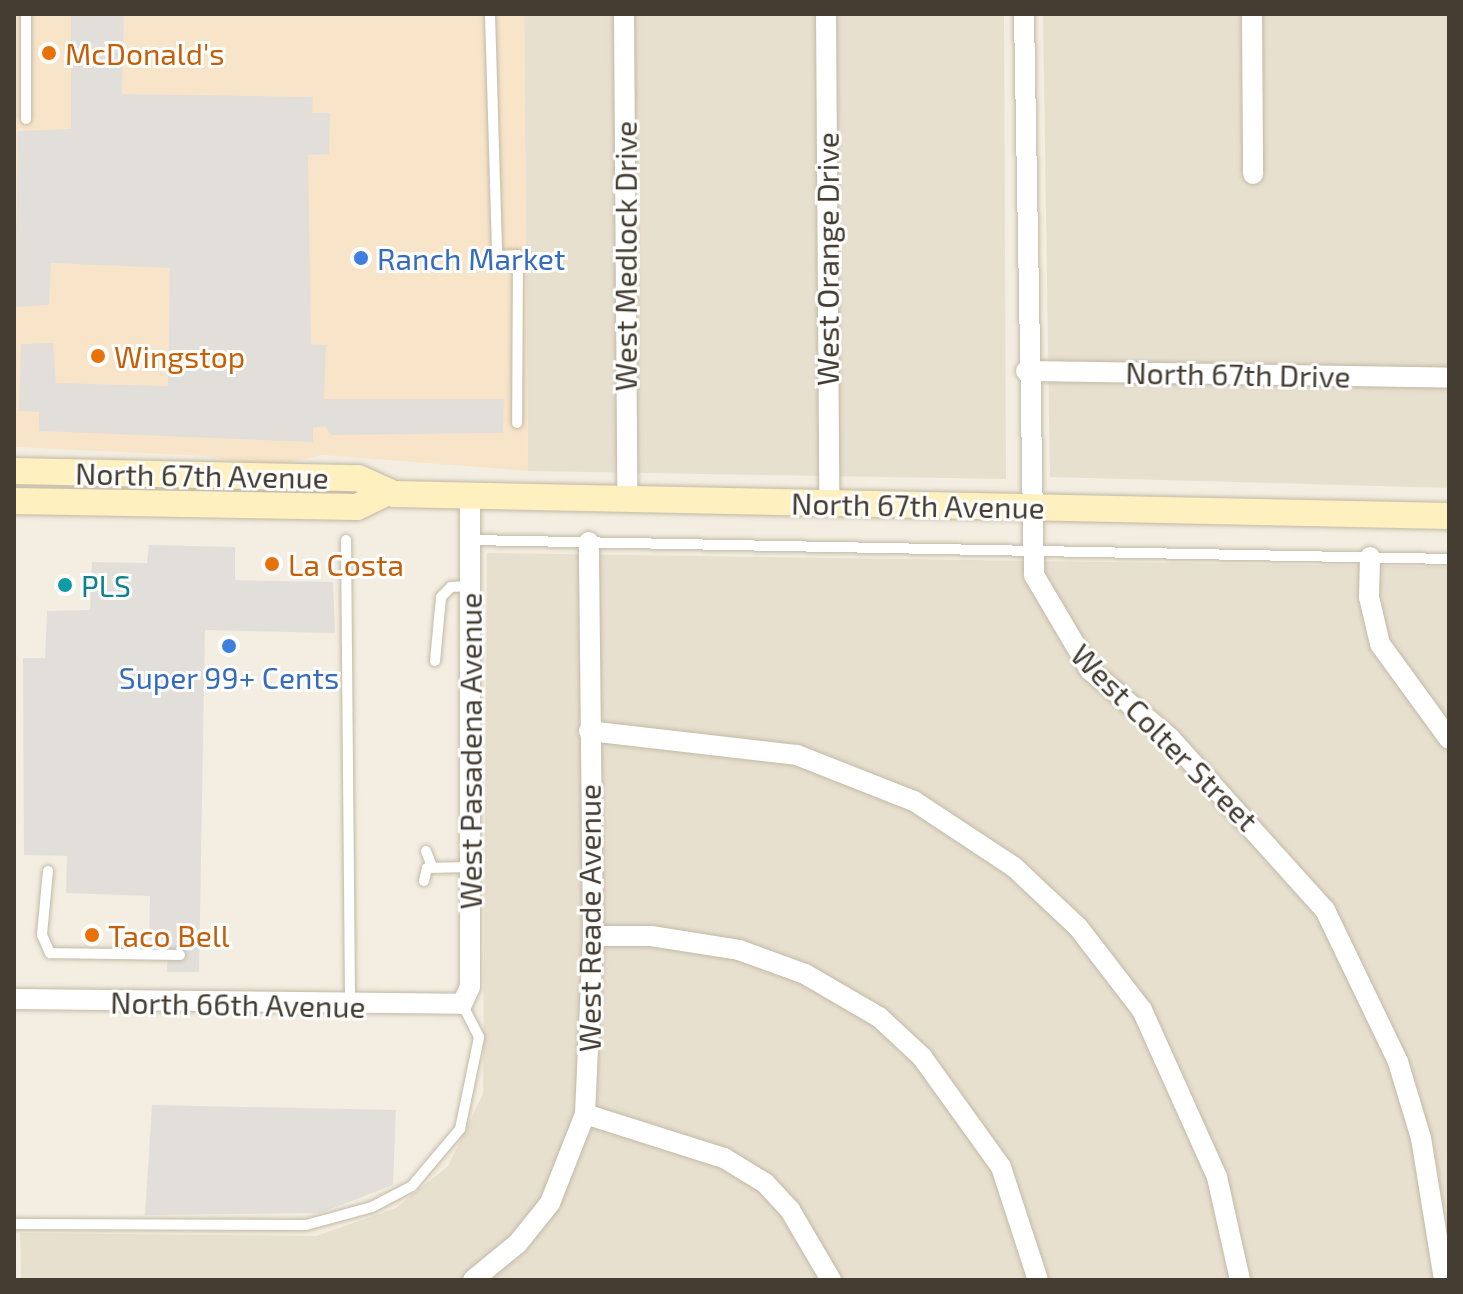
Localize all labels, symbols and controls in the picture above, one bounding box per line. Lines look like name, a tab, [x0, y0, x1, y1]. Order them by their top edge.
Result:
place label: McDonald's	[65, 35, 224, 71]
marker: McDonald's	[40, 44, 58, 62]
street label: West Medlock Drive	[607, 121, 643, 391]
street label: West Orange Drive	[809, 132, 845, 386]
place label: Ranch Market	[377, 240, 565, 276]
marker: Ranch Market	[352, 249, 370, 267]
place label: Wingstop	[114, 338, 245, 374]
marker: Wingstop	[89, 347, 107, 365]
street label: North 67th Drive	[1125, 354, 1351, 394]
street label: North 67th Avenue	[75, 455, 329, 495]
street label: North 67th Avenue	[791, 485, 1045, 525]
place label: La Costa	[288, 546, 404, 582]
marker: La Costa	[263, 555, 281, 573]
place label: PLS	[81, 567, 131, 603]
marker: PLS	[56, 576, 74, 594]
street label: West Pasadena Avenue	[452, 592, 488, 910]
street label: West Colter Street	[1064, 636, 1266, 838]
marker: Super 99+ Cents	[220, 637, 238, 655]
place label: Super 99+ Cents	[118, 659, 340, 695]
street label: West Reade Avenue	[571, 784, 607, 1052]
place label: Taco Bell	[108, 917, 230, 953]
marker: Taco Bell	[83, 926, 101, 944]
street label: North 66th Avenue	[110, 984, 366, 1024]

